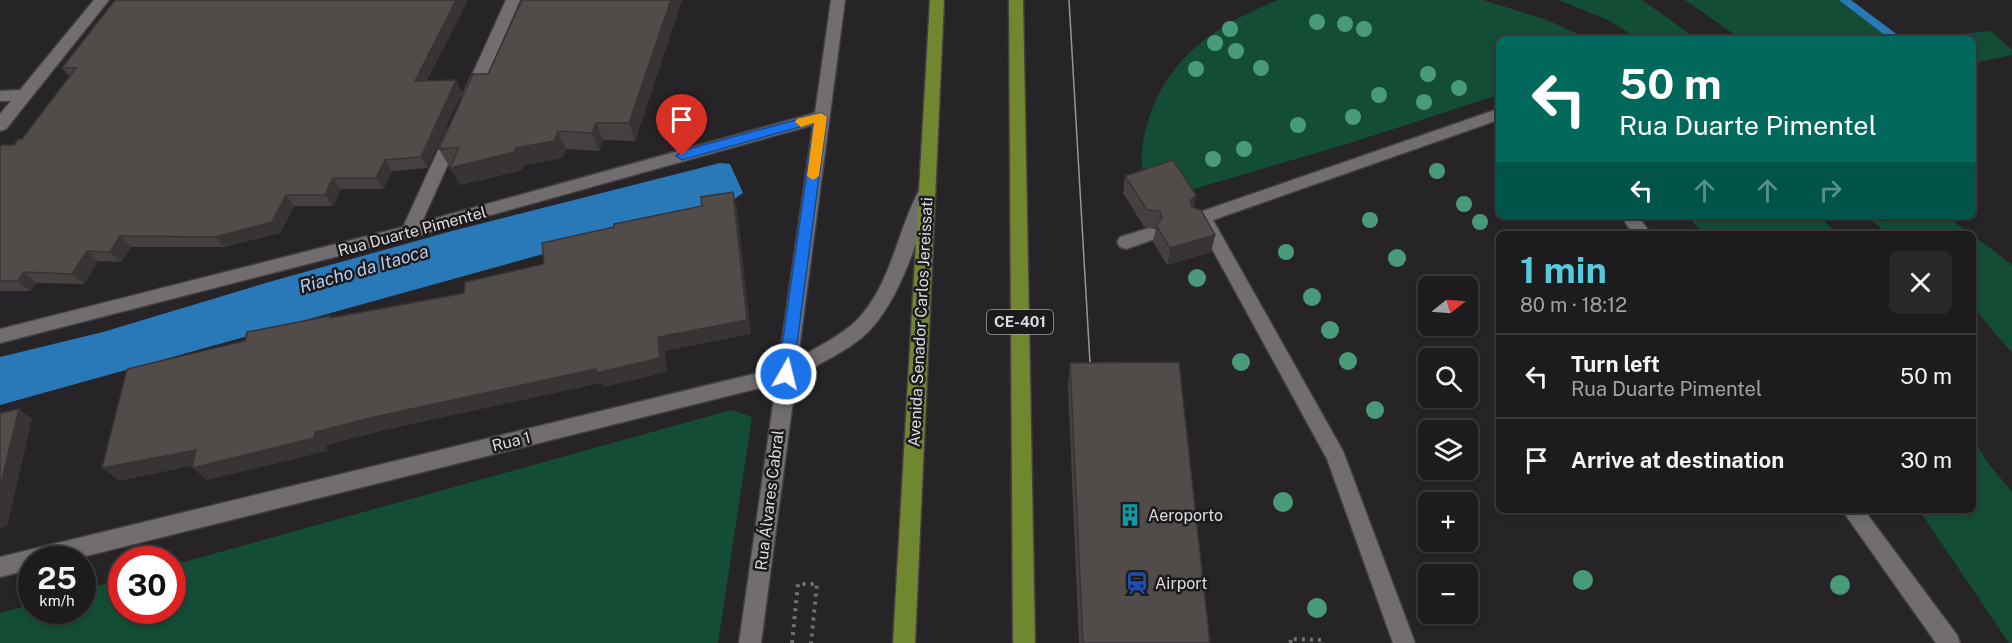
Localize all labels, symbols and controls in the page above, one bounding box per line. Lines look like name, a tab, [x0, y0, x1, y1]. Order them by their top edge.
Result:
text: 50 m	[1619, 59, 1722, 108]
icon: left	[1520, 60, 1598, 138]
pin	[656, 94, 707, 156]
icon: arrive	[665, 103, 698, 136]
text: Rua Duarte Pimentel	[1619, 109, 1877, 141]
icon: left	[1625, 174, 1658, 207]
icon: ahead	[1688, 174, 1721, 207]
icon: ahead	[1751, 174, 1784, 207]
icon: right	[1814, 174, 1847, 207]
street label: Avenida Senador Carlos Jereissati	[904, 197, 937, 447]
street label: Rua Duarte Pimentel	[336, 202, 489, 260]
water label: Riacho da Itaoca	[297, 240, 431, 297]
text: 1 min	[1520, 249, 1607, 291]
button: close	[1889, 251, 1952, 314]
north arrow	[1418, 276, 1478, 336]
map controls	[1418, 276, 1478, 624]
text: 80 m · 18:12	[1520, 293, 1627, 317]
road number: CE-401	[987, 310, 1053, 334]
position arrow	[754, 342, 818, 406]
button: search	[1418, 348, 1478, 408]
text: Turn left	[1571, 351, 1660, 377]
icon: left	[1520, 360, 1553, 393]
text: 50 m	[1900, 363, 1952, 389]
text: Rua Duarte Pimentel	[1571, 377, 1762, 401]
button: layers	[1418, 420, 1478, 480]
street label: Rua 1	[490, 428, 532, 455]
street label: Rua Álvares Cabral	[750, 428, 788, 571]
icon: arrive	[1520, 444, 1553, 477]
text: Arrive at destination	[1571, 447, 1784, 473]
text: 30 m	[1900, 447, 1952, 473]
button: +	[1418, 492, 1478, 552]
building icon: Aeroporto	[1117, 502, 1143, 528]
place label: Aeroporto	[1148, 506, 1223, 525]
speed limit sign: 30	[108, 546, 186, 624]
text: 25	[37, 560, 77, 596]
button: −	[1418, 564, 1478, 624]
station icon: Airport	[1124, 570, 1150, 596]
place label: Airport	[1155, 574, 1208, 593]
text: km/h	[39, 592, 75, 609]

